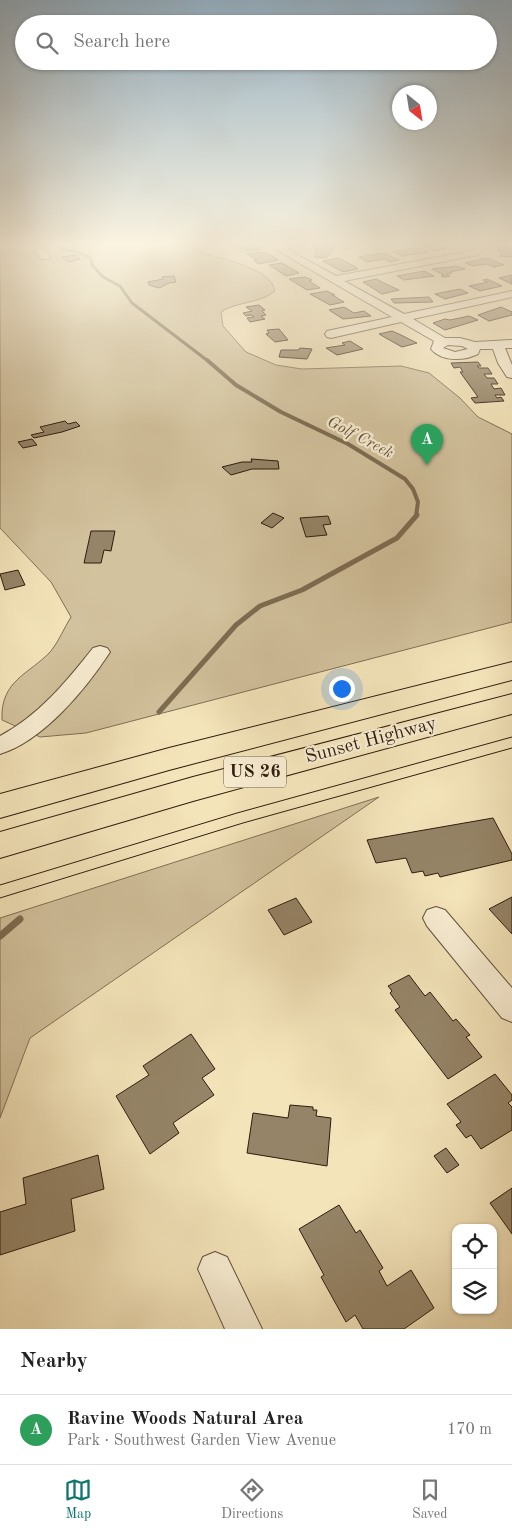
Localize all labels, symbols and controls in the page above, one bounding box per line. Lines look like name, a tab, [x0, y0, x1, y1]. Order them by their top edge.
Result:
search box	[15, 15, 497, 70]
icon: search	[33, 29, 61, 57]
text: Search here	[73, 33, 170, 52]
north arrow	[392, 85, 437, 130]
water label: Golf Creek	[324, 414, 396, 462]
pin: A	[411, 424, 443, 465]
your location	[329, 676, 355, 702]
street label: Sunset Highway	[303, 714, 439, 768]
road number: US 26	[224, 756, 286, 788]
map controls	[452, 1224, 497, 1314]
button: locate	[452, 1224, 497, 1269]
button: layers	[452, 1269, 497, 1314]
text: Nearby	[20, 1351, 88, 1372]
text: Ravine Woods Natural Area	[67, 1410, 303, 1429]
text: A	[30, 1422, 42, 1438]
text: 170 m	[447, 1422, 492, 1438]
text: Park · Southwest Garden View Avenue	[67, 1433, 336, 1449]
tab: Map	[64, 1476, 92, 1523]
tab: Directions	[221, 1476, 283, 1523]
tab: Saved	[412, 1476, 448, 1523]

